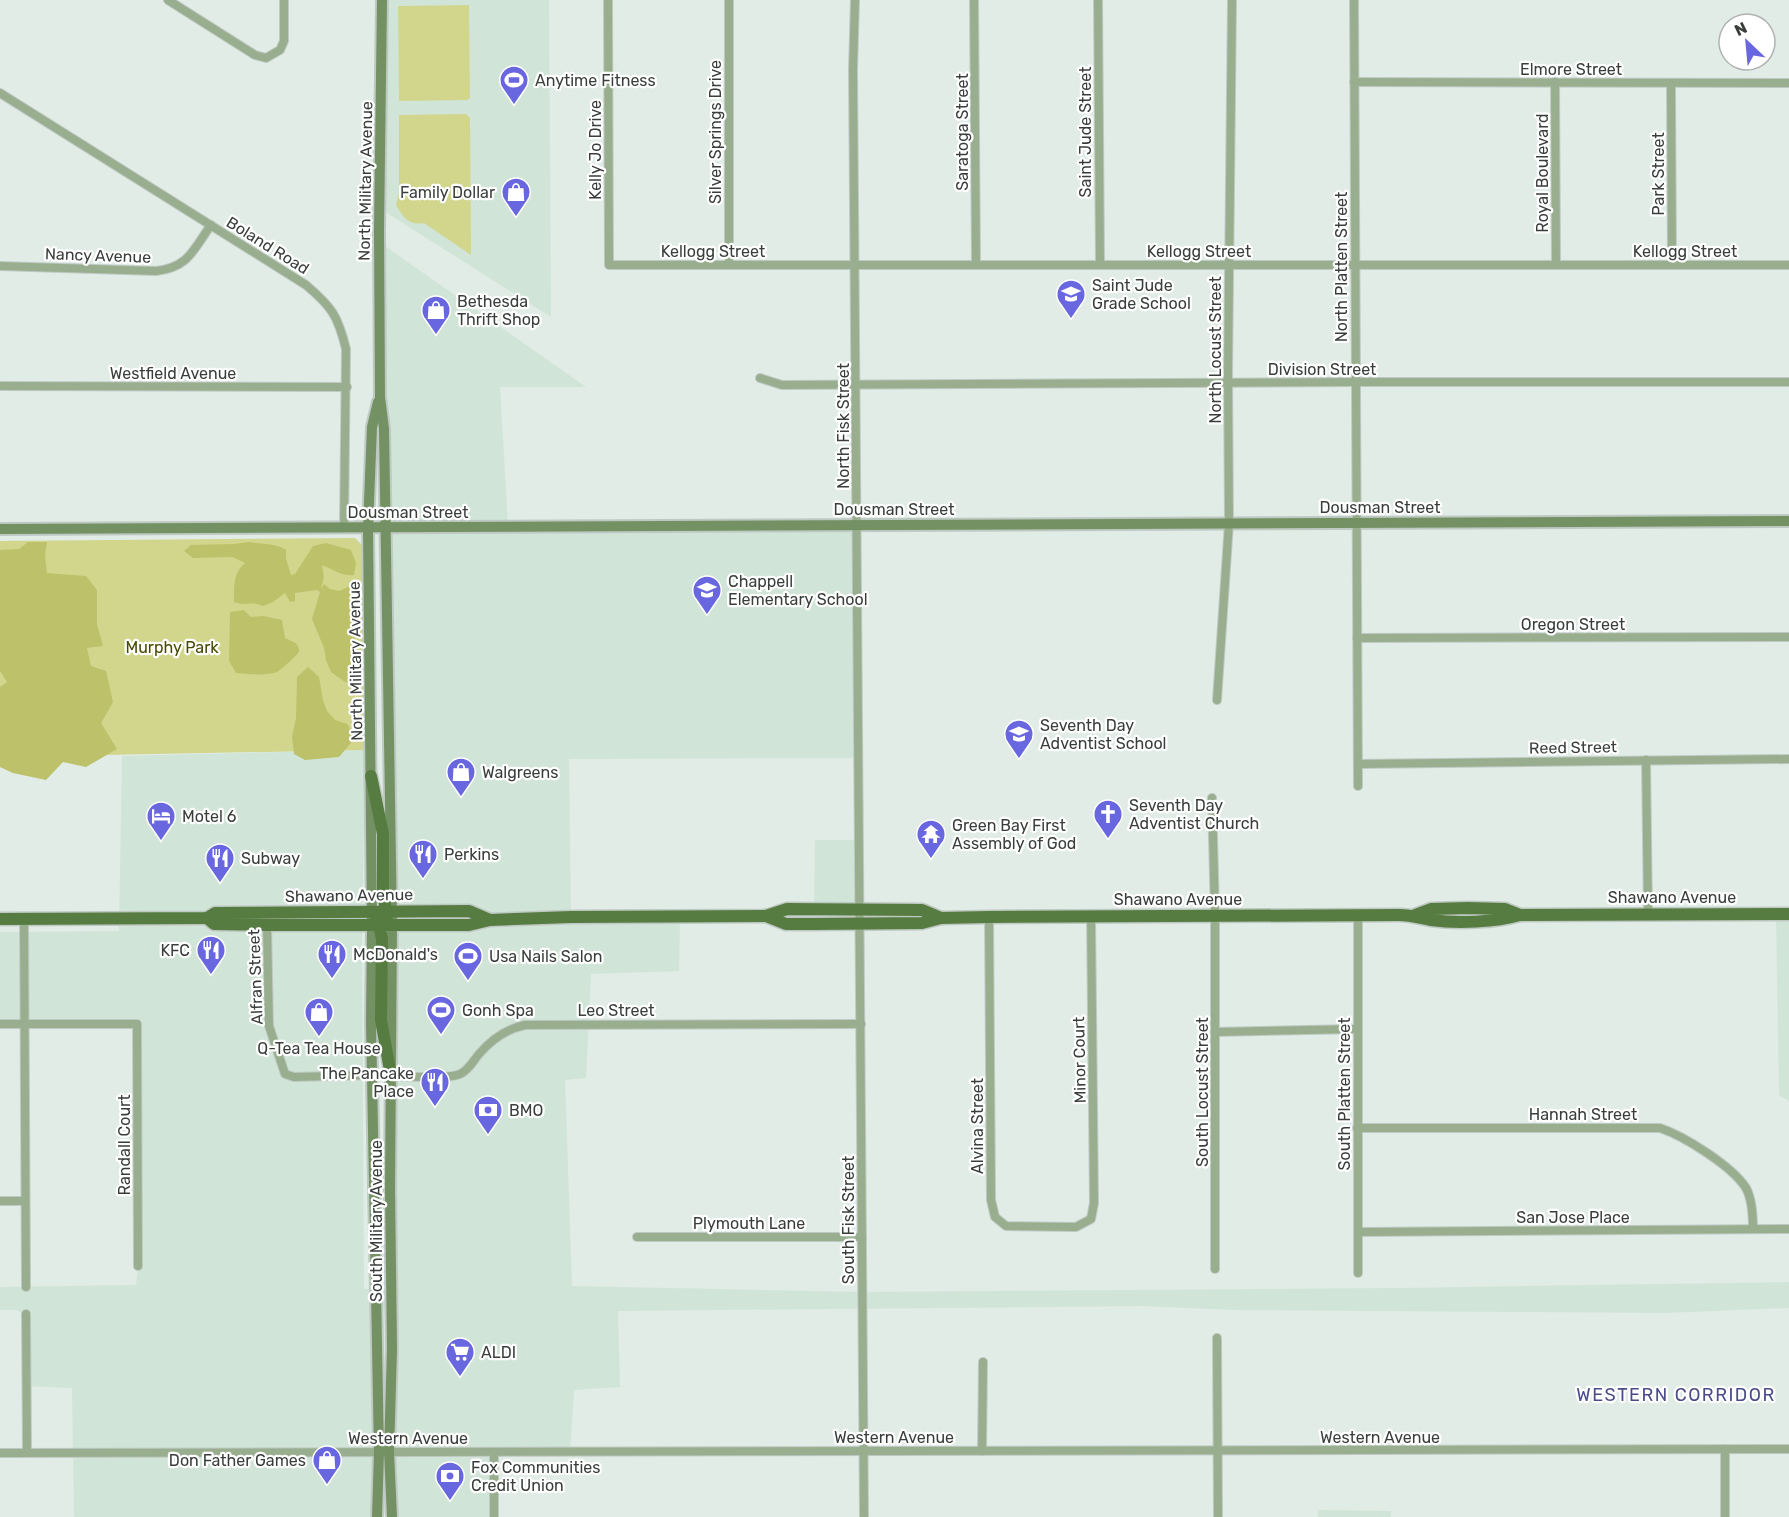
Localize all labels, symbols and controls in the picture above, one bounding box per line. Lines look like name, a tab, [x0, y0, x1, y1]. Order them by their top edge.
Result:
north arrow	[1717, 12, 1777, 72]
text: N	[1731, 18, 1750, 40]
street label: Silver Springs Drive	[706, 60, 725, 204]
street label: Elmore Street	[1520, 60, 1622, 79]
sports icon: Anytime Fitness	[498, 64, 530, 106]
street label: Saint Jude Street	[1076, 67, 1095, 197]
place label: Anytime Fitness	[535, 71, 656, 90]
street label: Saratoga Street	[953, 73, 972, 191]
street label: Kelly Jo Drive	[586, 100, 605, 200]
street label: North Military Avenue	[355, 101, 376, 261]
street label: Royal Boulevard	[1533, 113, 1552, 233]
street label: Park Street	[1649, 132, 1668, 216]
shop icon: Family Dollar	[500, 176, 532, 218]
place label: Family Dollar	[400, 183, 495, 202]
street label: North Platten Street	[1332, 192, 1351, 342]
street label: Boland Road	[223, 213, 312, 278]
street label: Kellogg Street	[661, 242, 765, 261]
street label: Kellogg Street	[1147, 242, 1251, 261]
street label: Kellogg Street	[1633, 242, 1737, 261]
street label: Nancy Avenue	[45, 244, 151, 267]
place label: Saint Jude Grade School	[1092, 276, 1191, 313]
street label: North Locust Street	[1206, 276, 1225, 424]
school or university icon: Saint Jude Grade School	[1055, 278, 1087, 320]
place label: Bethesda Thrift Shop	[457, 292, 540, 329]
shop icon: Bethesda Thrift Shop	[420, 294, 452, 336]
street label: Division Street	[1268, 360, 1376, 379]
street label: North Fisk Street	[834, 363, 853, 489]
street label: Westfield Avenue	[110, 364, 236, 383]
street label: Dousman Street	[1320, 498, 1440, 517]
street label: Dousman Street	[834, 500, 954, 519]
street label: Dousman Street	[348, 503, 468, 522]
place label: Chappell Elementary School	[728, 572, 868, 609]
school or university icon: Chappell Elementary School	[691, 574, 723, 616]
street label: North Military Avenue	[345, 581, 366, 741]
street label: Oregon Street	[1521, 615, 1625, 634]
park label: Murphy Park	[125, 638, 219, 657]
place label: Seventh Day Adventist School	[1040, 716, 1167, 753]
school or university icon: Seventh Day Adventist School	[1003, 718, 1035, 760]
street label: Reed Street	[1529, 737, 1617, 758]
shop icon: Walgreens	[445, 756, 477, 798]
place label: Walgreens	[482, 763, 558, 782]
place label: Seventh Day Adventist Church	[1129, 796, 1259, 833]
church icon: Seventh Day Adventist Church	[1092, 798, 1124, 840]
hotel icon: Motel 6	[145, 800, 177, 842]
place label: Motel 6	[182, 807, 237, 826]
place label: Green Bay First Assembly of God	[952, 816, 1076, 853]
temple icon: Green Bay First Assembly of God	[915, 818, 947, 860]
restaurant icon: Perkins	[407, 838, 439, 880]
restaurant icon: Subway	[204, 842, 236, 884]
place label: Perkins	[444, 845, 499, 864]
place label: Subway	[241, 849, 300, 868]
street label: Shawano Avenue	[285, 885, 413, 906]
street label: Shawano Avenue	[1608, 888, 1736, 907]
street label: Shawano Avenue	[1114, 890, 1242, 909]
street label: Alfran Street	[244, 929, 267, 1025]
restaurant icon: KFC	[195, 934, 227, 976]
restaurant icon: McDonald's	[316, 938, 348, 980]
sports icon: Usa Nails Salon	[452, 940, 484, 982]
place label: KFC	[160, 941, 190, 960]
place label: McDonald's	[353, 945, 438, 964]
place label: Usa Nails Salon	[489, 947, 602, 966]
sports icon: Gonh Spa	[425, 994, 457, 1036]
shop icon: Q-Tea Tea House	[303, 996, 335, 1038]
place label: Gonh Spa	[462, 1001, 534, 1020]
street label: Leo Street	[577, 1001, 655, 1020]
street label: Minor Court	[1069, 1016, 1090, 1104]
street label: South Locust Street	[1193, 1017, 1212, 1167]
street label: South Platten Street	[1335, 1018, 1354, 1170]
place label: Q-Tea Tea House	[257, 1039, 381, 1058]
place label: The Pancake Place	[319, 1064, 414, 1101]
restaurant icon: The Pancake Place	[419, 1066, 451, 1108]
street label: Alvina Street	[968, 1078, 987, 1174]
bank icon: BMO	[472, 1094, 504, 1136]
street label: Randall Court	[115, 1095, 134, 1195]
place label: BMO	[509, 1101, 543, 1120]
street label: Hannah Street	[1529, 1105, 1637, 1124]
street label: South Military Avenue	[367, 1140, 386, 1302]
street label: South Fisk Street	[839, 1156, 858, 1284]
street label: San Jose Place	[1516, 1208, 1630, 1227]
street label: Plymouth Lane	[693, 1214, 805, 1233]
supermarket icon: ALDI	[444, 1336, 476, 1378]
place label: ALDI	[481, 1343, 516, 1362]
district label: WESTERN CORRIDOR	[1576, 1384, 1776, 1406]
street label: Western Avenue	[834, 1428, 954, 1447]
street label: Western Avenue	[1320, 1428, 1440, 1447]
street label: Western Avenue	[348, 1429, 468, 1448]
shop icon: Don Father Games	[311, 1444, 343, 1486]
place label: Don Father Games	[169, 1451, 306, 1470]
place label: Fox Communities Credit Union	[471, 1458, 600, 1495]
bank icon: Fox Communities Credit Union	[434, 1460, 466, 1502]

